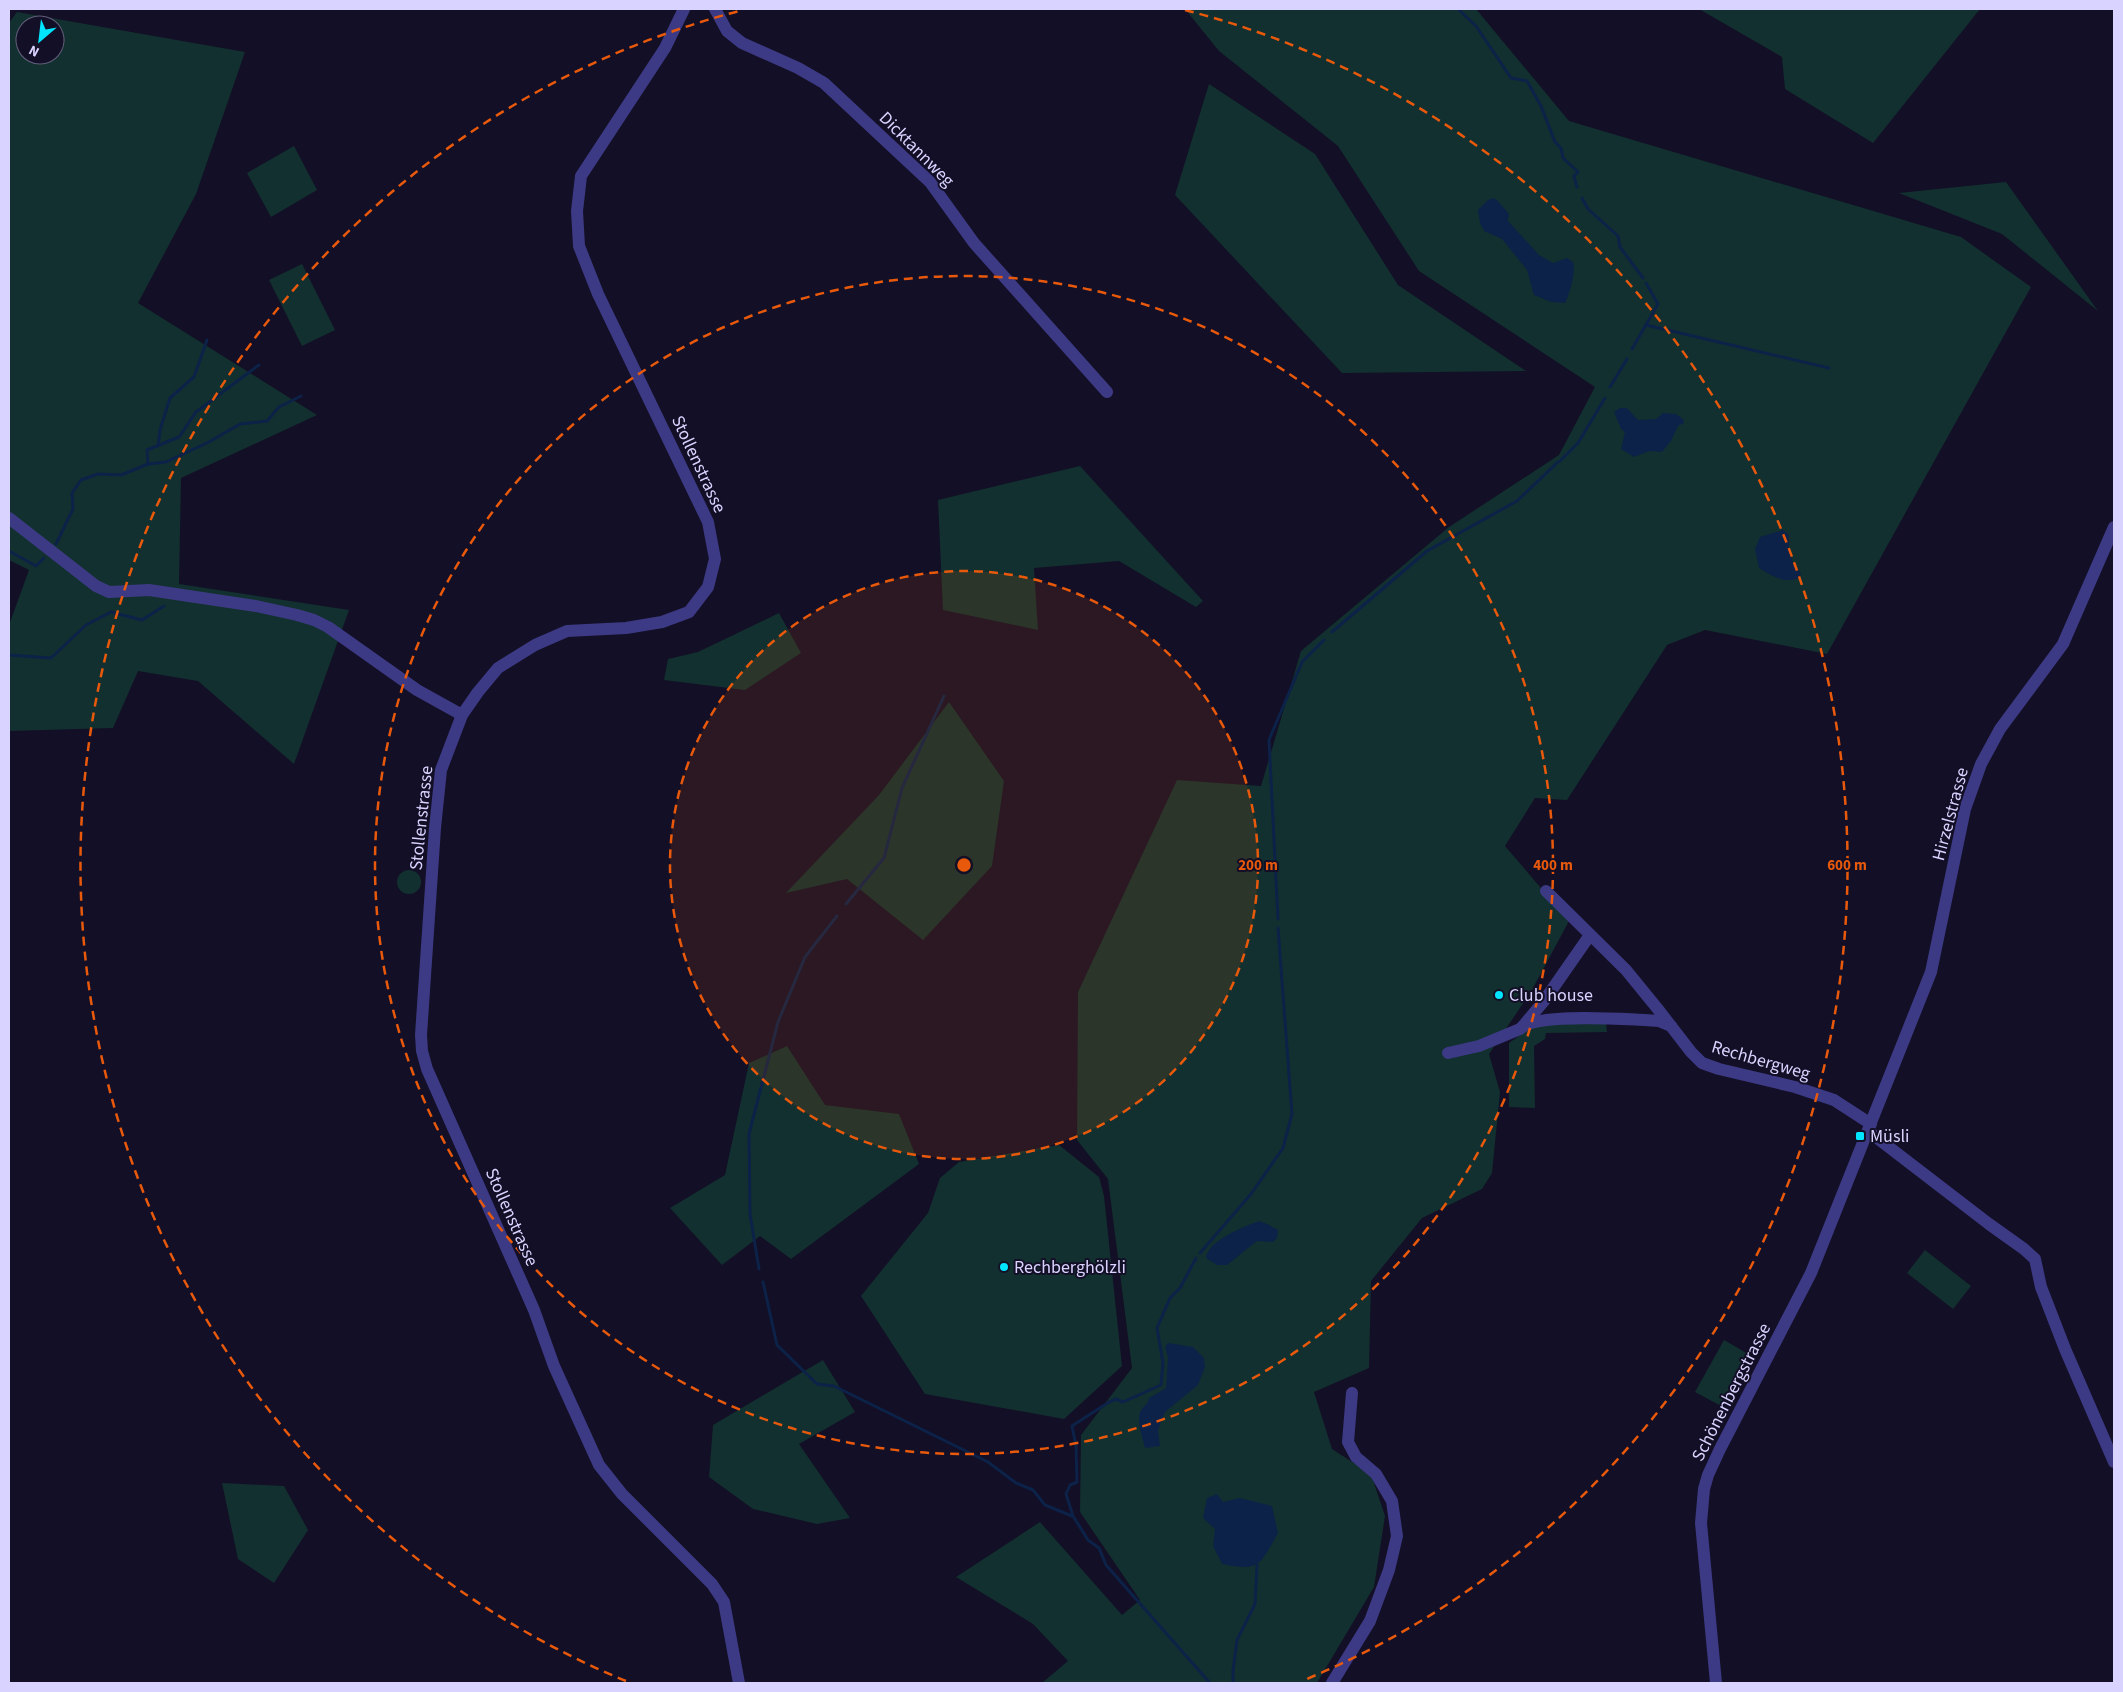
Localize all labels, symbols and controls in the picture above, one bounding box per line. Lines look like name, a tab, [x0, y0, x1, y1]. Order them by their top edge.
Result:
north arrow	[15, 15, 65, 65]
text: N	[26, 40, 43, 62]
street label: Dicktannweg	[873, 106, 960, 193]
street label: Stollenstrasse	[665, 411, 732, 517]
street label: Stollenstrasse	[404, 765, 439, 872]
street label: Hirzelstrasse	[1926, 765, 1975, 863]
text: 200 m	[1238, 855, 1278, 876]
text: 400 m	[1533, 855, 1573, 876]
text: 600 m	[1827, 855, 1867, 876]
centre of rings	[955, 856, 973, 874]
place label: Club house	[1509, 983, 1593, 1008]
marker: Club house	[1493, 989, 1505, 1001]
street label: Rechbergweg	[1709, 1034, 1813, 1087]
place label: Müsli	[1870, 1124, 1909, 1149]
marker: Müsli	[1854, 1130, 1866, 1142]
street label: Stollenstrasse	[479, 1164, 544, 1270]
place label: Rechberghölzli	[1014, 1255, 1126, 1280]
marker: Rechberghölzli	[998, 1261, 1010, 1273]
street label: Schönenbergstrasse	[1686, 1319, 1777, 1466]

